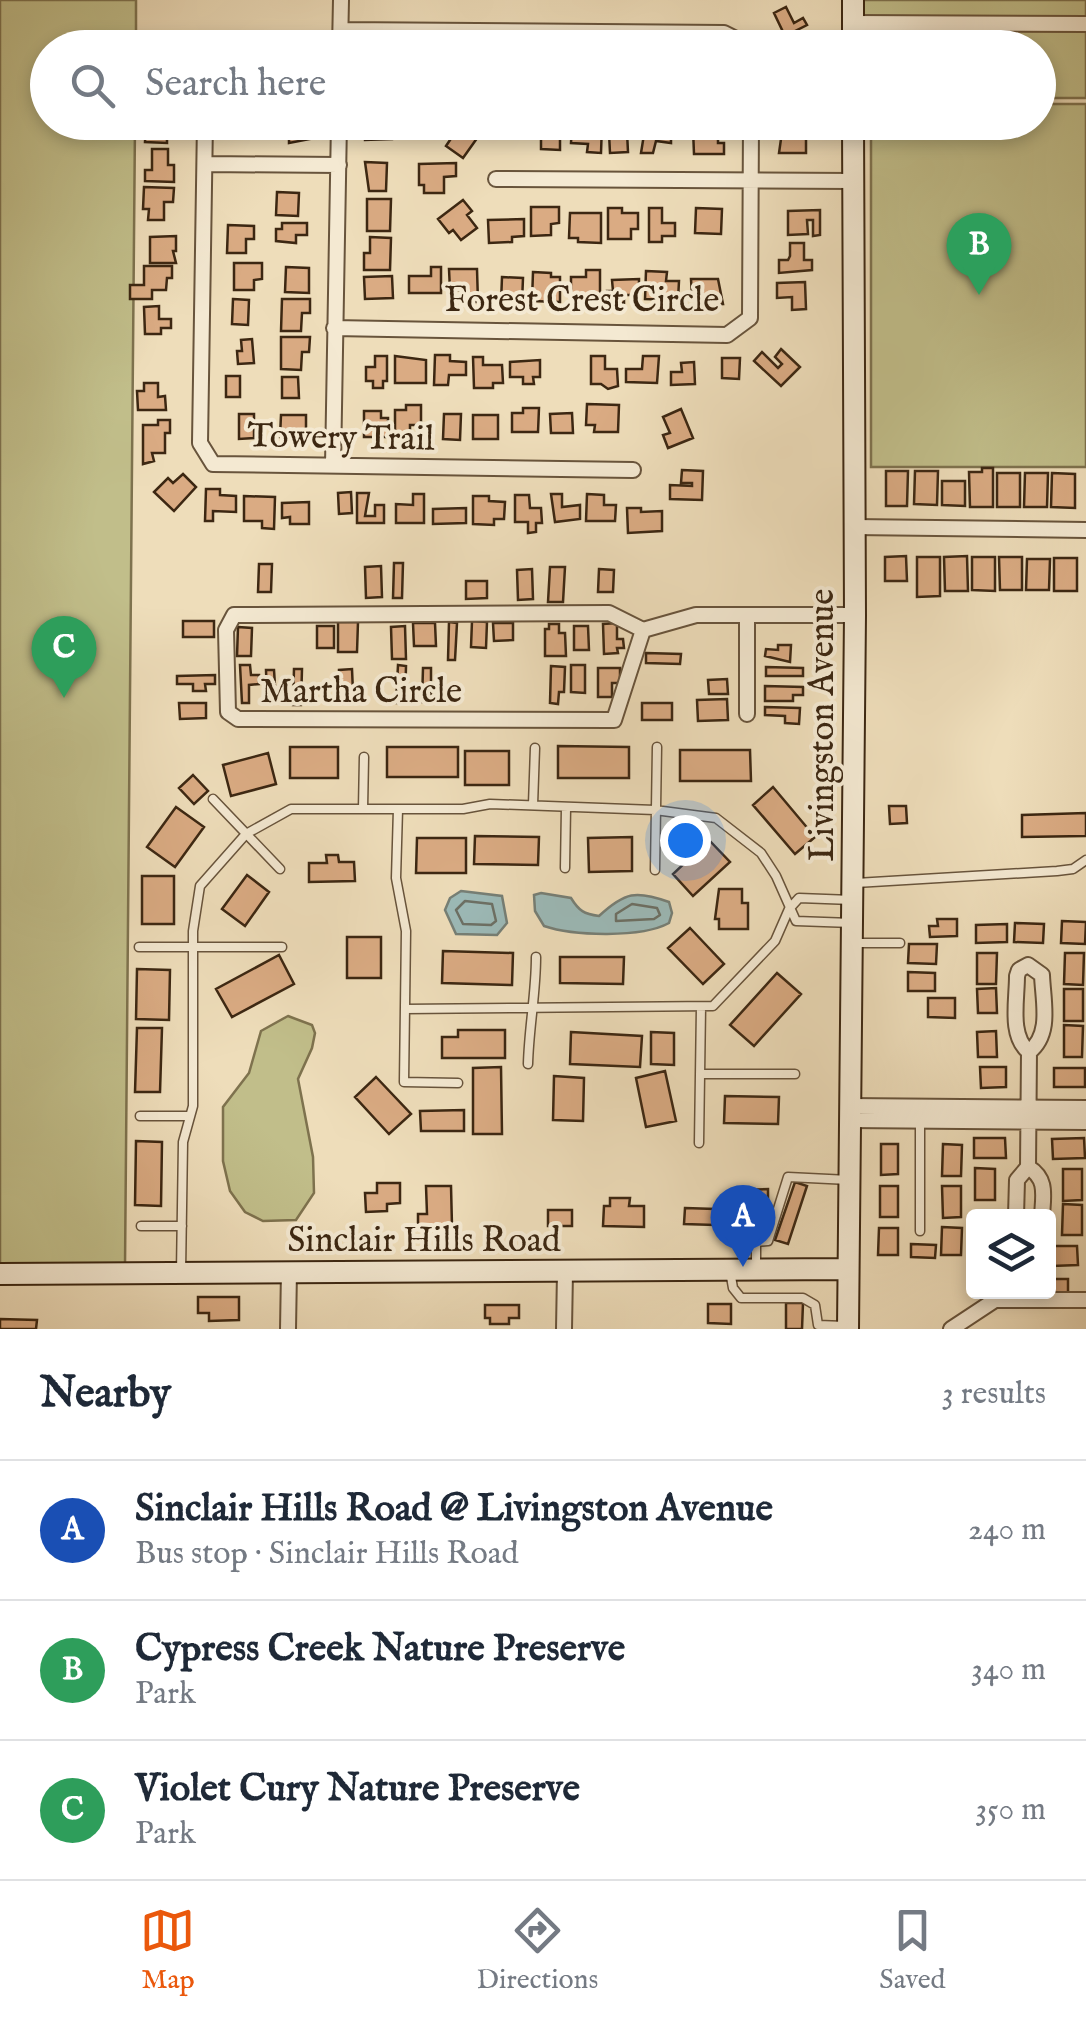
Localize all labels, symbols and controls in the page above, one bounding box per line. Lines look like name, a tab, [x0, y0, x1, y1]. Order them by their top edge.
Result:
search box	[30, 30, 1056, 140]
icon: search	[65, 58, 120, 113]
text: Search here	[145, 61, 326, 109]
pin: B	[946, 212, 1012, 295]
street label: Forest Crest Circle	[445, 279, 719, 324]
street label: Towery Trail	[247, 414, 435, 463]
street label: Livingston Avenue	[801, 589, 846, 861]
pin: C	[32, 616, 96, 698]
street label: Martha Circle	[260, 670, 462, 715]
your location	[660, 815, 711, 866]
pin: A	[710, 1184, 776, 1267]
map controls	[966, 1209, 1056, 1299]
button: layers	[966, 1209, 1056, 1299]
street label: Sinclair Hills Road	[287, 1219, 561, 1264]
text: Nearby	[40, 1368, 171, 1421]
text: 3 results	[942, 1374, 1046, 1415]
text: Sinclair Hills Road @ Livingston Avenue	[135, 1486, 773, 1534]
text: A	[62, 1510, 83, 1551]
text: 240 m	[968, 1510, 1046, 1551]
text: Bus stop · Sinclair Hills Road	[135, 1534, 519, 1575]
text: Cypress Creek Nature Preserve	[135, 1626, 625, 1674]
text: B	[62, 1650, 83, 1691]
text: 340 m	[971, 1650, 1046, 1691]
text: Park	[135, 1674, 196, 1715]
text: Violet Cury Nature Preserve	[135, 1766, 580, 1814]
text: C	[61, 1790, 84, 1831]
text: 350 m	[975, 1790, 1046, 1831]
text: Park	[135, 1814, 196, 1855]
tab: Map	[140, 1903, 195, 1998]
tab: Directions	[476, 1903, 598, 1998]
tab: Saved	[879, 1903, 946, 1998]

